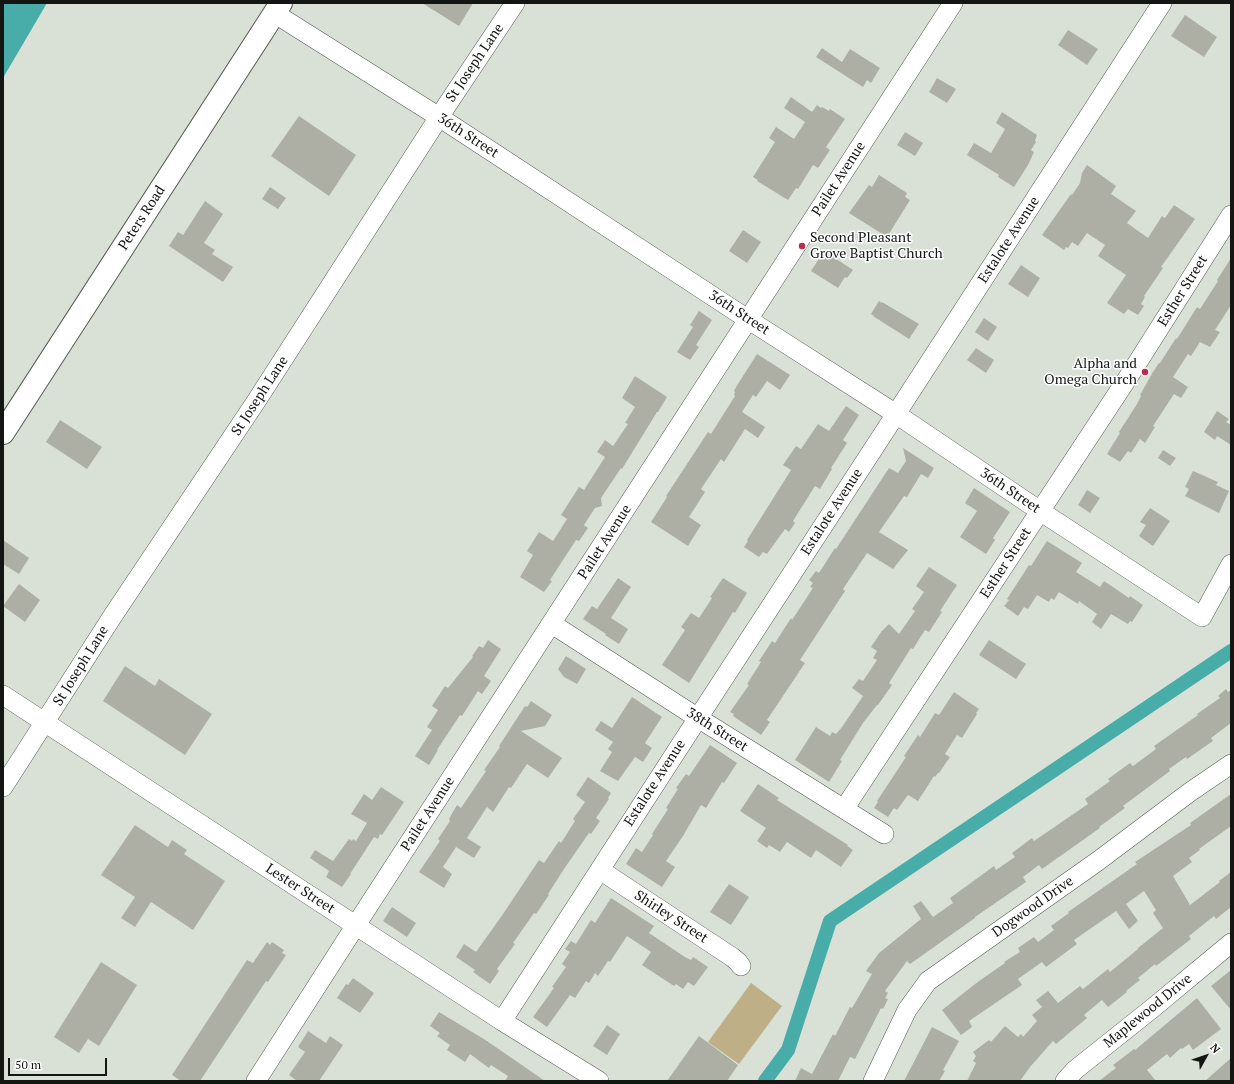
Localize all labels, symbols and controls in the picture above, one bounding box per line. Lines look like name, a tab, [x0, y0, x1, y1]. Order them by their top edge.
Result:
street label: St Joseph Lane	[442, 20, 508, 106]
street label: 36th Street	[434, 110, 502, 162]
street label: Pailet Avenue	[809, 139, 869, 219]
street label: Peters Road	[115, 183, 169, 253]
street label: Estalote Avenue	[975, 194, 1043, 286]
place label: Second Pleasant Grove Baptist Church	[810, 230, 943, 262]
marker: Second Pleasant Grove Baptist Church	[797, 241, 807, 251]
street label: Esther Street	[1154, 252, 1212, 330]
street label: 36th Street	[705, 287, 773, 339]
street label: St Joseph Lane	[228, 353, 292, 439]
place label: Alpha and Omega Church	[1044, 356, 1137, 388]
marker: Alpha and Omega Church	[1140, 367, 1150, 377]
street label: 36th Street	[977, 465, 1043, 517]
street label: Estalote Avenue	[798, 466, 866, 558]
street label: Pailet Avenue	[575, 502, 635, 582]
street label: Esther Street	[977, 525, 1035, 601]
street label: St Joseph Lane	[50, 623, 112, 709]
street label: 38th Street	[683, 705, 751, 755]
street label: Estalote Avenue	[621, 737, 689, 829]
street label: Pailet Avenue	[398, 774, 458, 854]
street label: Lester Street	[262, 860, 338, 918]
street label: Dogwood Drive	[989, 873, 1077, 941]
street label: Shirley Street	[631, 887, 711, 947]
street label: Maplewood Drive	[1101, 970, 1195, 1052]
north arrow	[1186, 1036, 1226, 1076]
text: N	[1207, 1041, 1223, 1056]
scale bar	[10, 1050, 109, 1076]
text: 50 m	[15, 1057, 41, 1072]

